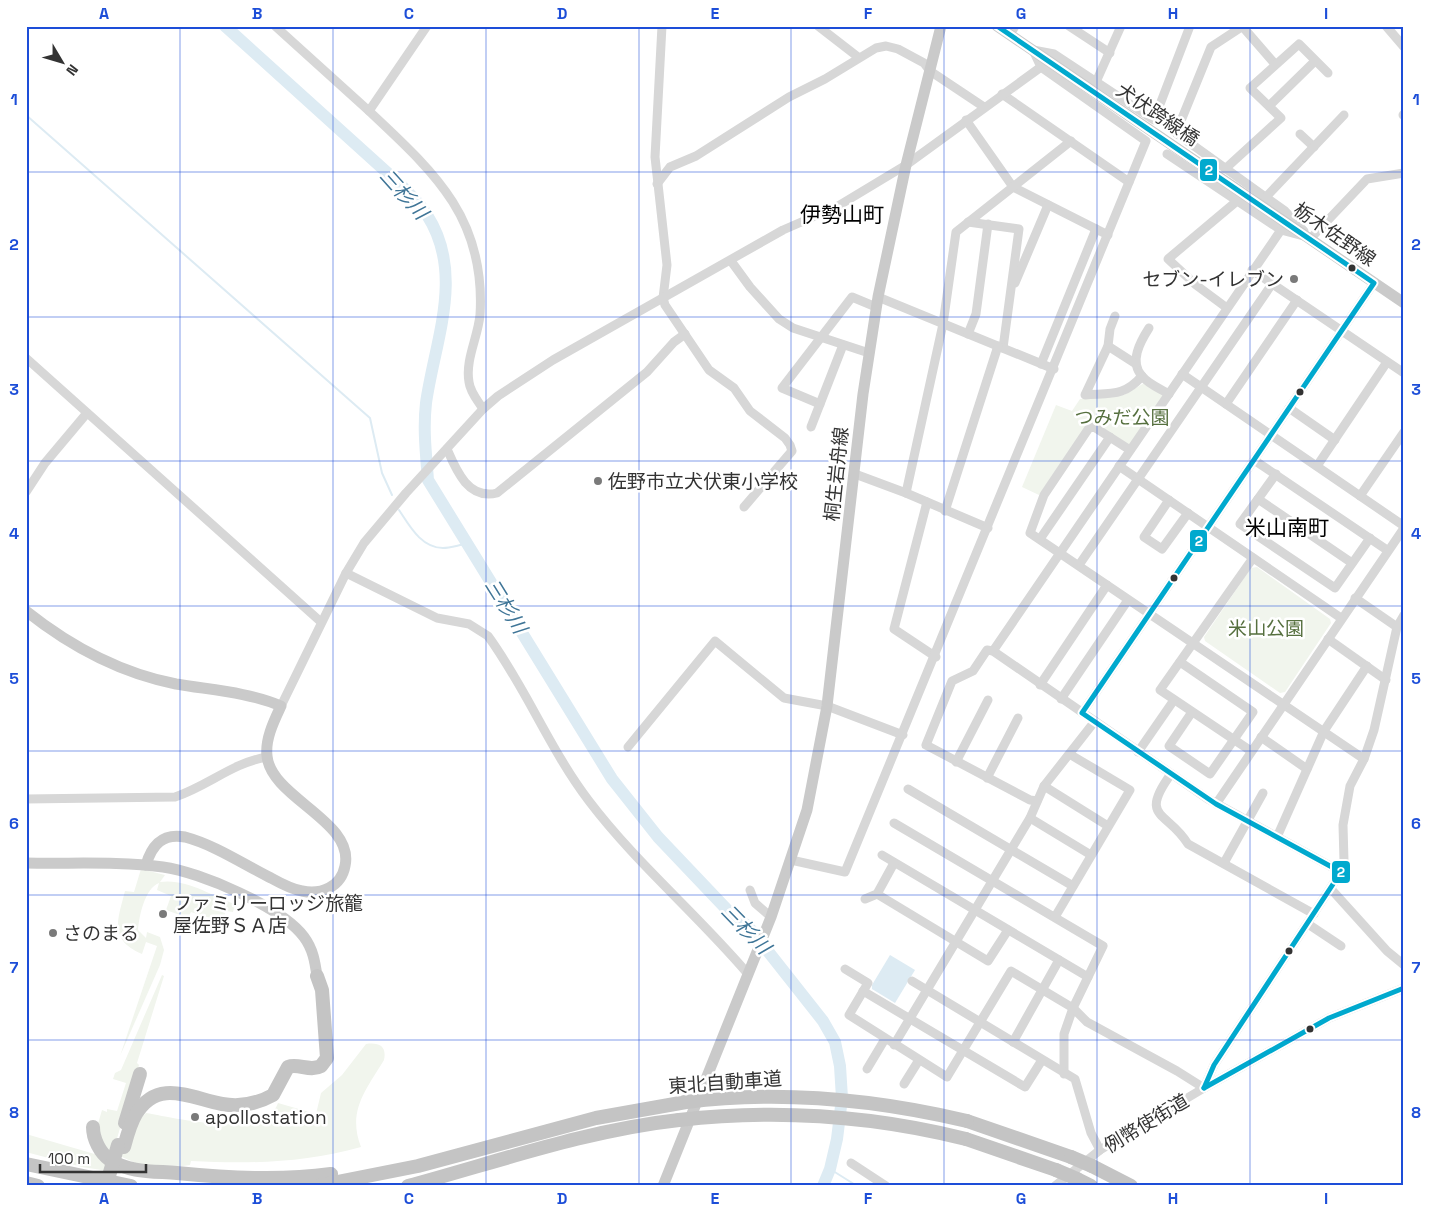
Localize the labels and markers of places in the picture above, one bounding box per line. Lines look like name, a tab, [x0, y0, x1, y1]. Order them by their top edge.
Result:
unlabelled marker	[1347, 263, 1357, 273]
place label: セブン-イレブン	[1142, 267, 1284, 292]
marker: セブン-イレブン	[1288, 273, 1300, 285]
unlabelled marker	[1295, 387, 1305, 397]
place label: 佐野市立犬伏東小学校	[608, 469, 798, 494]
marker: 佐野市立犬伏東小学校	[592, 475, 604, 487]
unlabelled marker	[1169, 573, 1179, 583]
place label: ファミリーロッジ旅籠 屋佐野ＳＡ店	[173, 891, 363, 938]
marker: ファミリーロッジ旅籠 屋佐野ＳＡ店	[157, 908, 169, 920]
place label: さのまる	[63, 921, 139, 946]
marker: さのまる	[47, 927, 59, 939]
unlabelled marker	[1284, 946, 1294, 956]
unlabelled marker	[1305, 1024, 1315, 1034]
place label: apollostation	[205, 1105, 327, 1130]
marker: apollostation	[189, 1111, 201, 1123]

